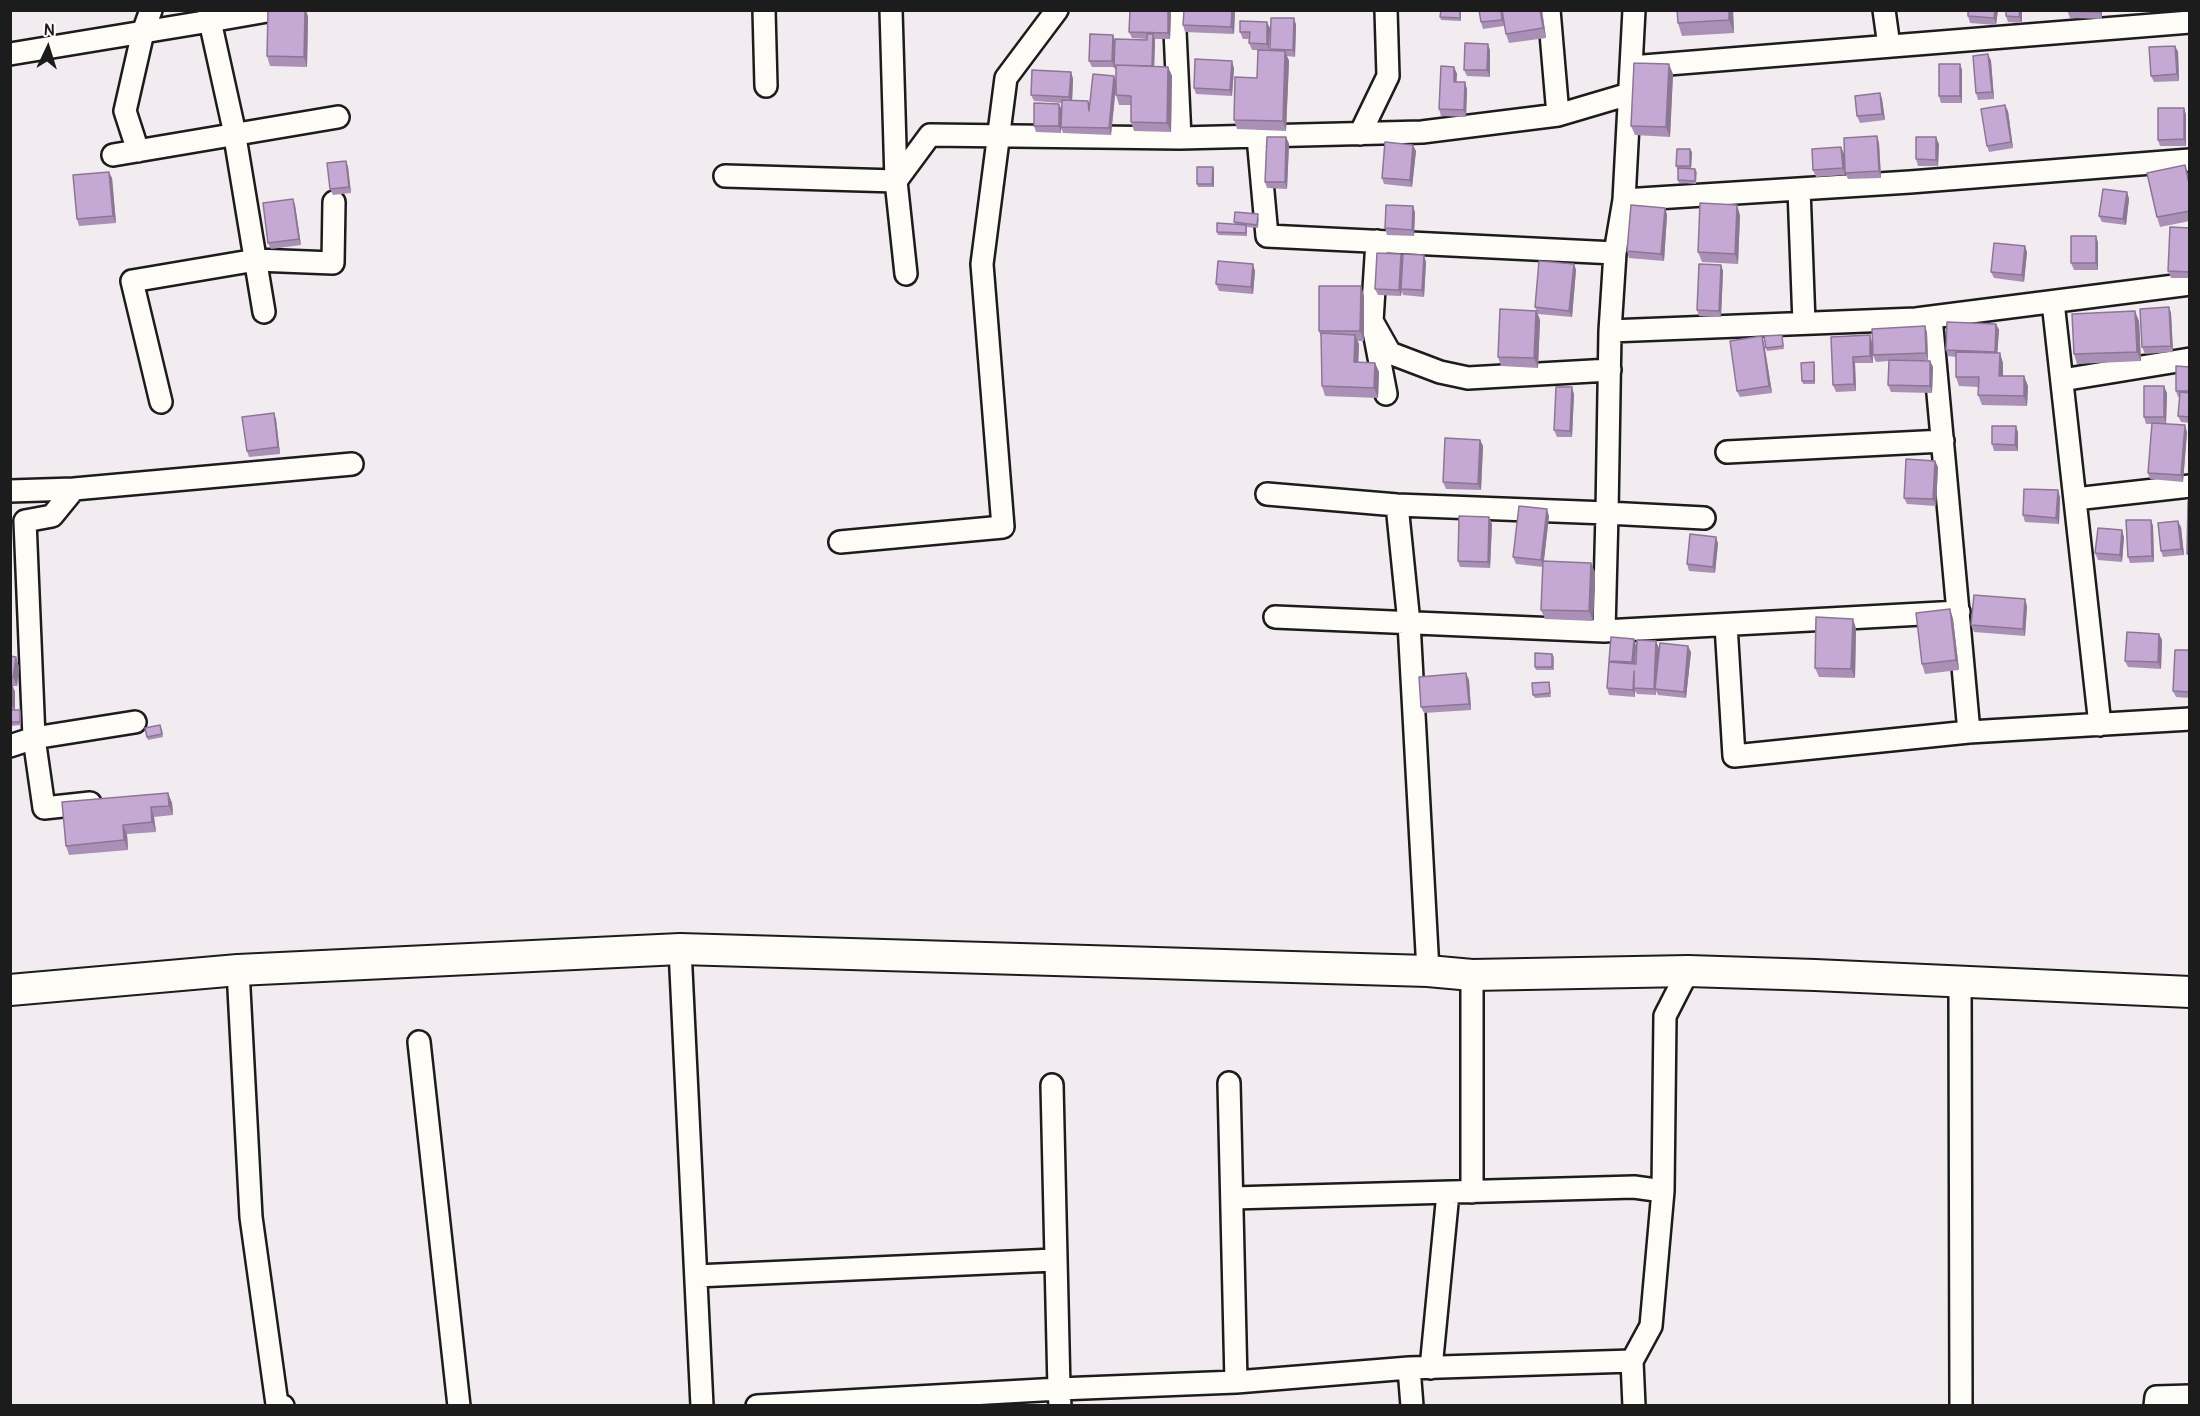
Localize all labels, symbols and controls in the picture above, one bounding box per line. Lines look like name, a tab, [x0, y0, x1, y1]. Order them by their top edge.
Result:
north arrow	[18, 18, 78, 78]
text: N	[43, 20, 55, 40]

